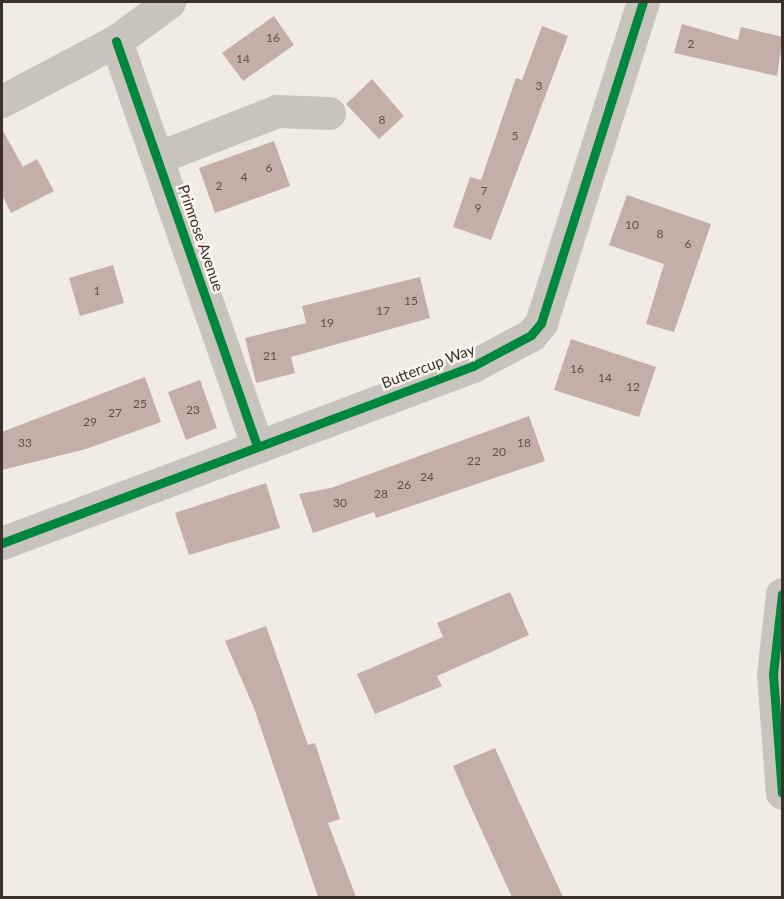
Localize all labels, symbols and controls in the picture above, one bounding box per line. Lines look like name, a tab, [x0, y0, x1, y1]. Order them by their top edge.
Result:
house number: 16	[266, 31, 280, 45]
house number: 2	[688, 37, 694, 51]
house number: 14	[236, 52, 250, 66]
house number: 3	[536, 79, 542, 93]
house number: 8	[379, 113, 385, 127]
house number: 5	[512, 129, 518, 143]
house number: 6	[266, 161, 272, 175]
house number: 4	[241, 170, 247, 184]
house number: 2	[216, 179, 222, 193]
street label: Primrose Avenue	[174, 182, 228, 294]
house number: 7	[481, 184, 487, 198]
house number: 9	[475, 201, 481, 215]
house number: 10	[625, 218, 639, 232]
house number: 8	[657, 227, 663, 241]
house number: 6	[685, 237, 691, 251]
house number: 1	[94, 284, 100, 298]
house number: 15	[404, 294, 418, 308]
house number: 17	[376, 304, 390, 318]
house number: 19	[320, 316, 334, 330]
street label: Buttercup Way	[379, 340, 477, 392]
house number: 21	[263, 349, 277, 363]
house number: 16	[570, 362, 584, 376]
house number: 14	[598, 371, 612, 385]
house number: 12	[626, 380, 640, 394]
house number: 25	[133, 397, 147, 411]
house number: 23	[186, 403, 200, 417]
house number: 27	[108, 406, 122, 420]
house number: 29	[83, 415, 97, 429]
house number: 33	[18, 436, 32, 450]
house number: 18	[517, 436, 531, 450]
house number: 20	[492, 445, 506, 459]
house number: 22	[467, 454, 481, 468]
house number: 24	[420, 470, 434, 484]
house number: 26	[397, 478, 411, 492]
house number: 28	[374, 487, 388, 501]
house number: 30	[333, 496, 347, 510]

